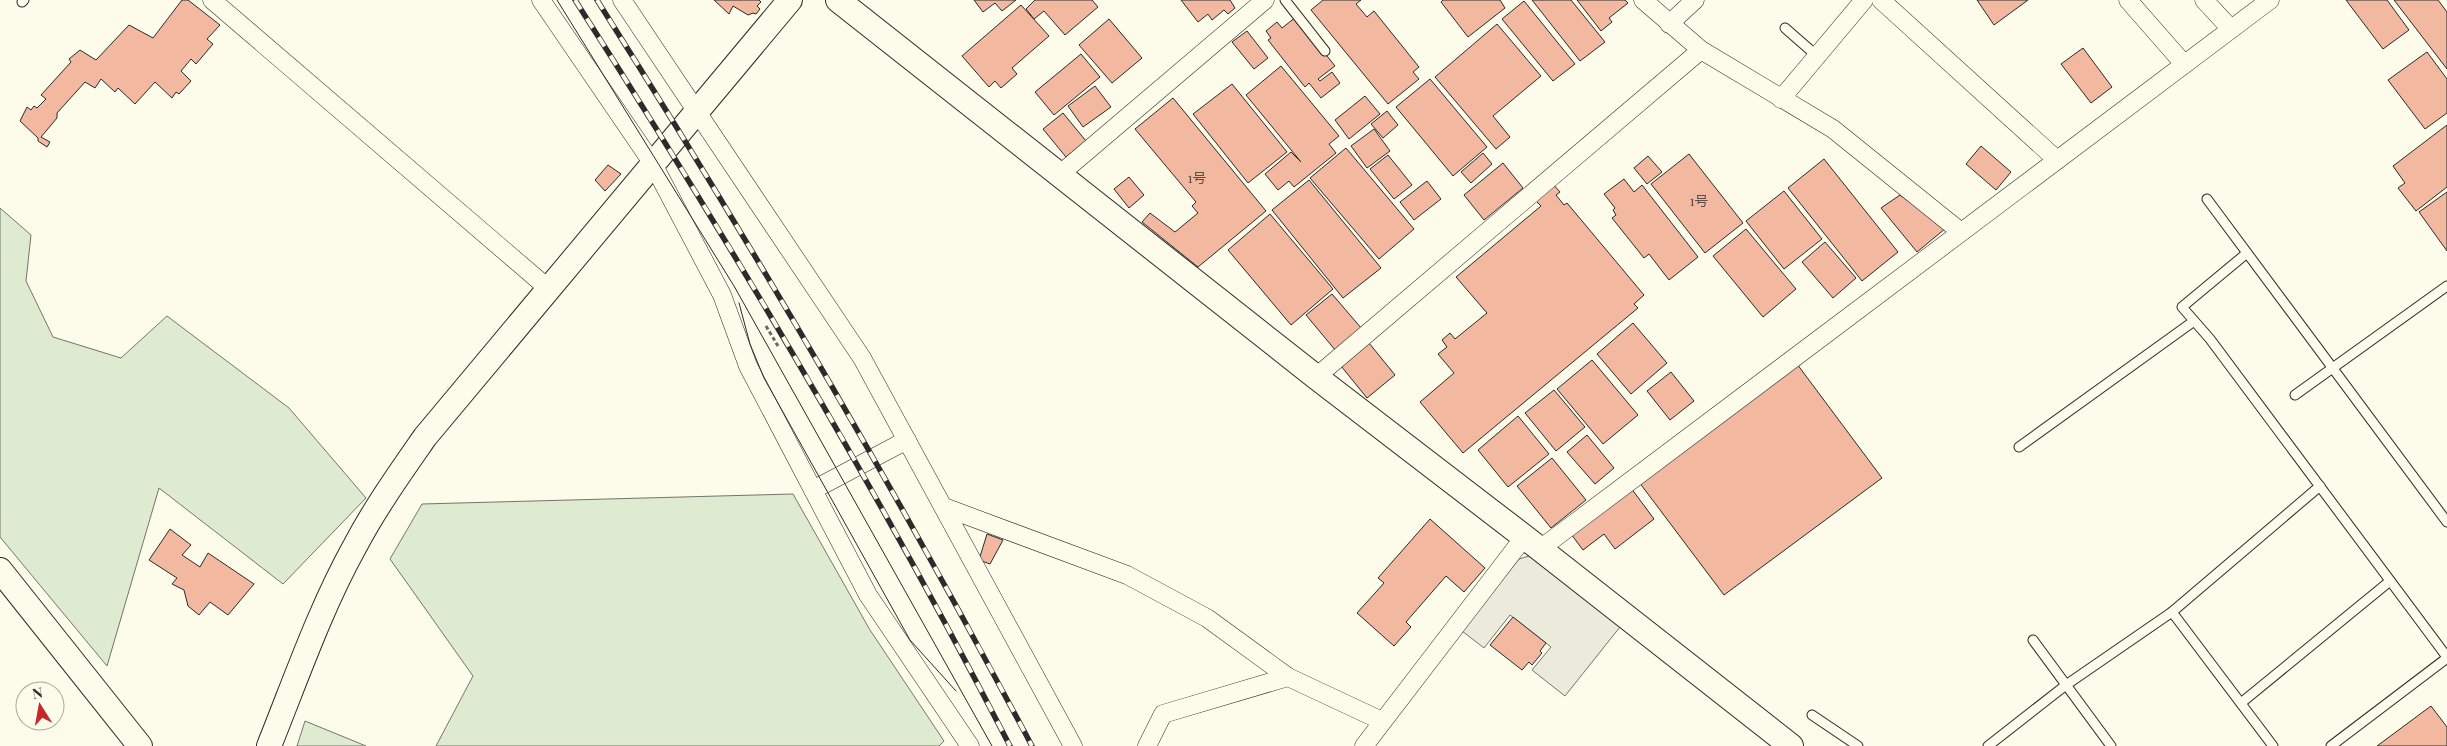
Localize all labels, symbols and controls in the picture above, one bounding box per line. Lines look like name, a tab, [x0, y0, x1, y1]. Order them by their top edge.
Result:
house number: 1号	[1187, 168, 1207, 187]
house number: 1号	[1689, 191, 1709, 210]
north arrow	[15, 681, 65, 731]
text: N	[31, 682, 44, 703]

